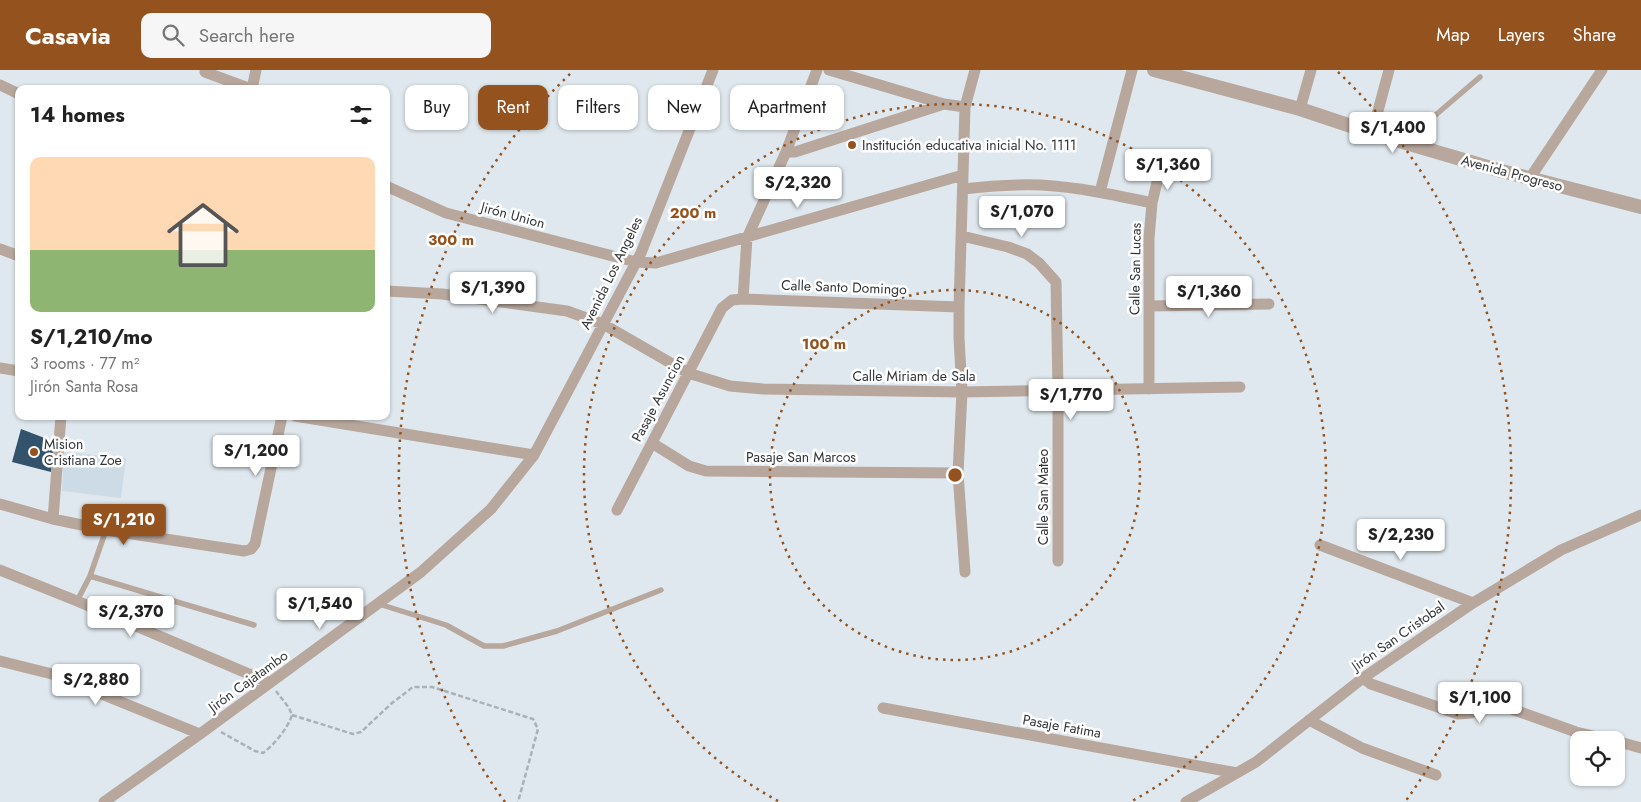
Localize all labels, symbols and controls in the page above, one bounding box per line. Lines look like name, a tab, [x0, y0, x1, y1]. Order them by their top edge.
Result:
search box	[141, 13, 491, 58]
text: Casavia	[25, 18, 111, 53]
icon: search	[159, 21, 187, 49]
text: Search here	[199, 22, 295, 49]
text: Map	[1436, 22, 1470, 48]
text: Layers	[1498, 22, 1545, 48]
text: Share	[1573, 22, 1616, 48]
chip: Buy	[405, 85, 468, 130]
chip: Rent	[478, 85, 548, 130]
chip: Filters	[558, 85, 638, 130]
chip: New	[648, 85, 720, 130]
chip: Apartment	[730, 85, 844, 130]
text: 14 homes	[30, 100, 125, 130]
icon: filters	[347, 101, 375, 129]
pin: S/1,400	[1347, 112, 1439, 154]
text: S/1,400	[1360, 116, 1426, 139]
place label: Institución educativa inicial No. 1111	[862, 135, 1076, 155]
marker: Institución educativa inicial No. 1111	[846, 139, 858, 151]
pin: S/1,360	[1122, 148, 1214, 191]
street label: Avenida Progreso	[1459, 150, 1565, 196]
text: S/1,360	[1136, 153, 1200, 176]
pin: S/2,320	[752, 166, 844, 209]
text: S/2,320	[765, 171, 831, 194]
icon: home	[158, 190, 248, 280]
street label: Jirón Union	[477, 196, 547, 233]
pin: S/1,070	[976, 196, 1068, 238]
text: S/1,070	[990, 200, 1054, 223]
text: 200 m	[670, 202, 716, 224]
street label: Avenida Los Angeles	[575, 213, 647, 333]
street label: Calle San Lucas	[1124, 222, 1146, 315]
text: 300 m	[428, 229, 474, 251]
pin: S/1,390	[447, 272, 539, 314]
street label: Calle Santo Domingo	[781, 275, 908, 299]
text: S/1,390	[461, 276, 525, 299]
pin: S/1,360	[1163, 276, 1255, 318]
text: S/1,360	[1177, 280, 1241, 303]
text: S/1,210/mo	[30, 322, 153, 352]
text: 100 m	[802, 333, 846, 355]
street label: Pasaje Asuncion	[627, 351, 689, 445]
text: 3 rooms · 77 m²	[30, 352, 139, 375]
street label: Calle Miriam de Sala	[852, 366, 976, 386]
text: Jirón Santa Rosa	[30, 375, 138, 398]
pin: S/1,770	[1025, 378, 1117, 421]
text: S/1,770	[1040, 383, 1102, 406]
place label: Mision Cristiana Zoe	[44, 434, 122, 470]
pin: S/1,200	[210, 434, 302, 477]
text: S/1,200	[224, 439, 288, 462]
marker: Mision Cristiana Zoe	[28, 446, 40, 458]
street label: Pasaje San Marcos	[746, 447, 856, 467]
street label: Calle San Mateo	[1033, 448, 1053, 545]
centre of rings	[946, 466, 964, 484]
pin: S/1,210	[78, 504, 170, 546]
text: S/1,210	[93, 508, 155, 531]
pin: S/2,230	[1355, 518, 1447, 561]
text: S/2,230	[1368, 523, 1434, 546]
pin: S/1,540	[274, 588, 366, 630]
text: S/1,540	[287, 592, 353, 615]
pin: S/2,370	[85, 596, 177, 638]
street label: Jirón San Cristobal	[1346, 596, 1449, 677]
text: S/2,370	[98, 600, 164, 623]
street label: Jirón Cajatambo	[202, 645, 292, 718]
pin: S/2,880	[50, 664, 142, 706]
text: S/2,880	[63, 668, 129, 691]
pin: S/1,100	[1434, 682, 1526, 724]
text: S/1,100	[1449, 686, 1511, 709]
street label: Pasaje Fatima	[1021, 709, 1103, 743]
map controls	[1570, 731, 1625, 786]
button: locate	[1570, 731, 1625, 786]

